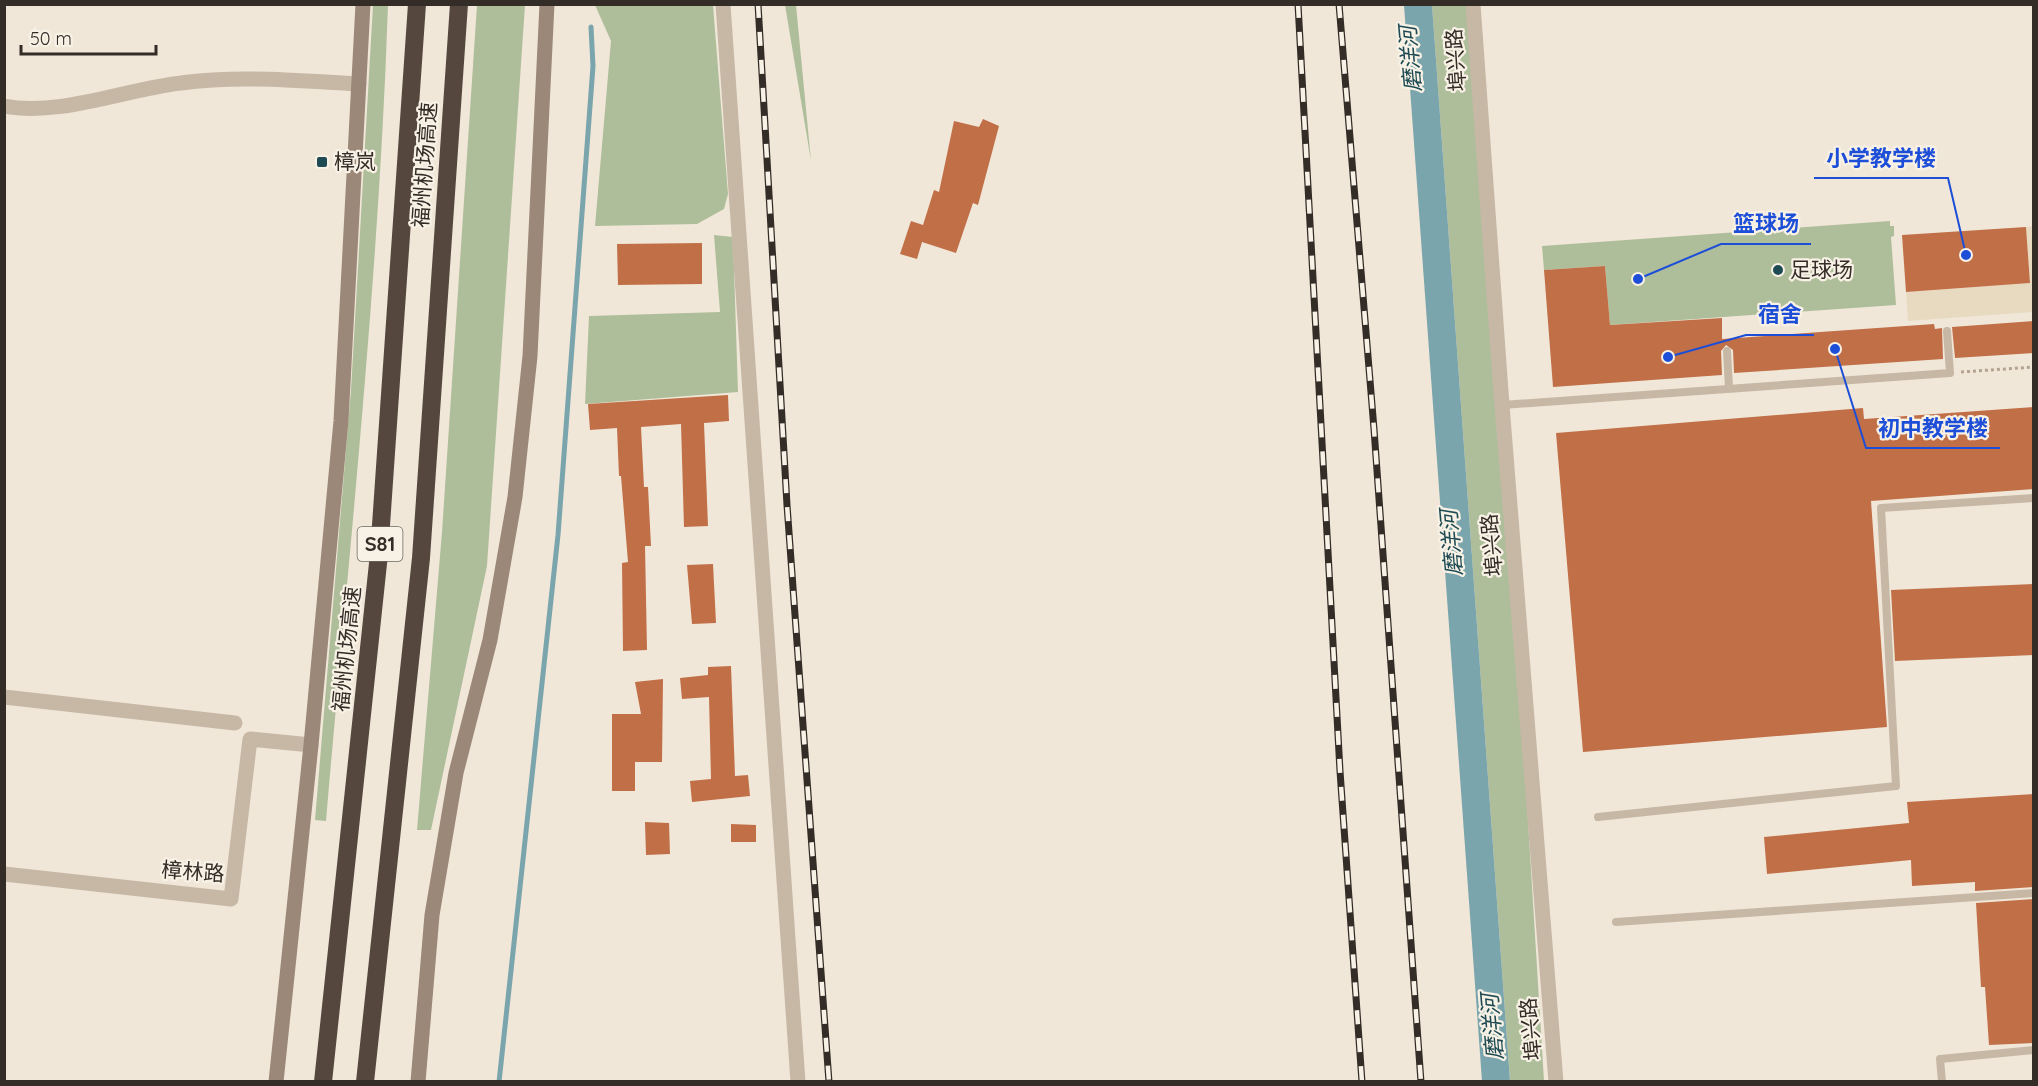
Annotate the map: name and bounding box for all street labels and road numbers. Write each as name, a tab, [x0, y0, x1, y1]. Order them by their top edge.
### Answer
street label: 埠兴路	[1440, 28, 1470, 92]
street label: 福州机场高速	[407, 101, 441, 229]
street label: 埠兴路	[1475, 513, 1507, 578]
road number: S81	[358, 527, 403, 561]
street label: 福州机场高速	[326, 585, 366, 713]
street label: 樟林路	[161, 856, 225, 886]
street label: 埠兴路	[1514, 997, 1546, 1062]

